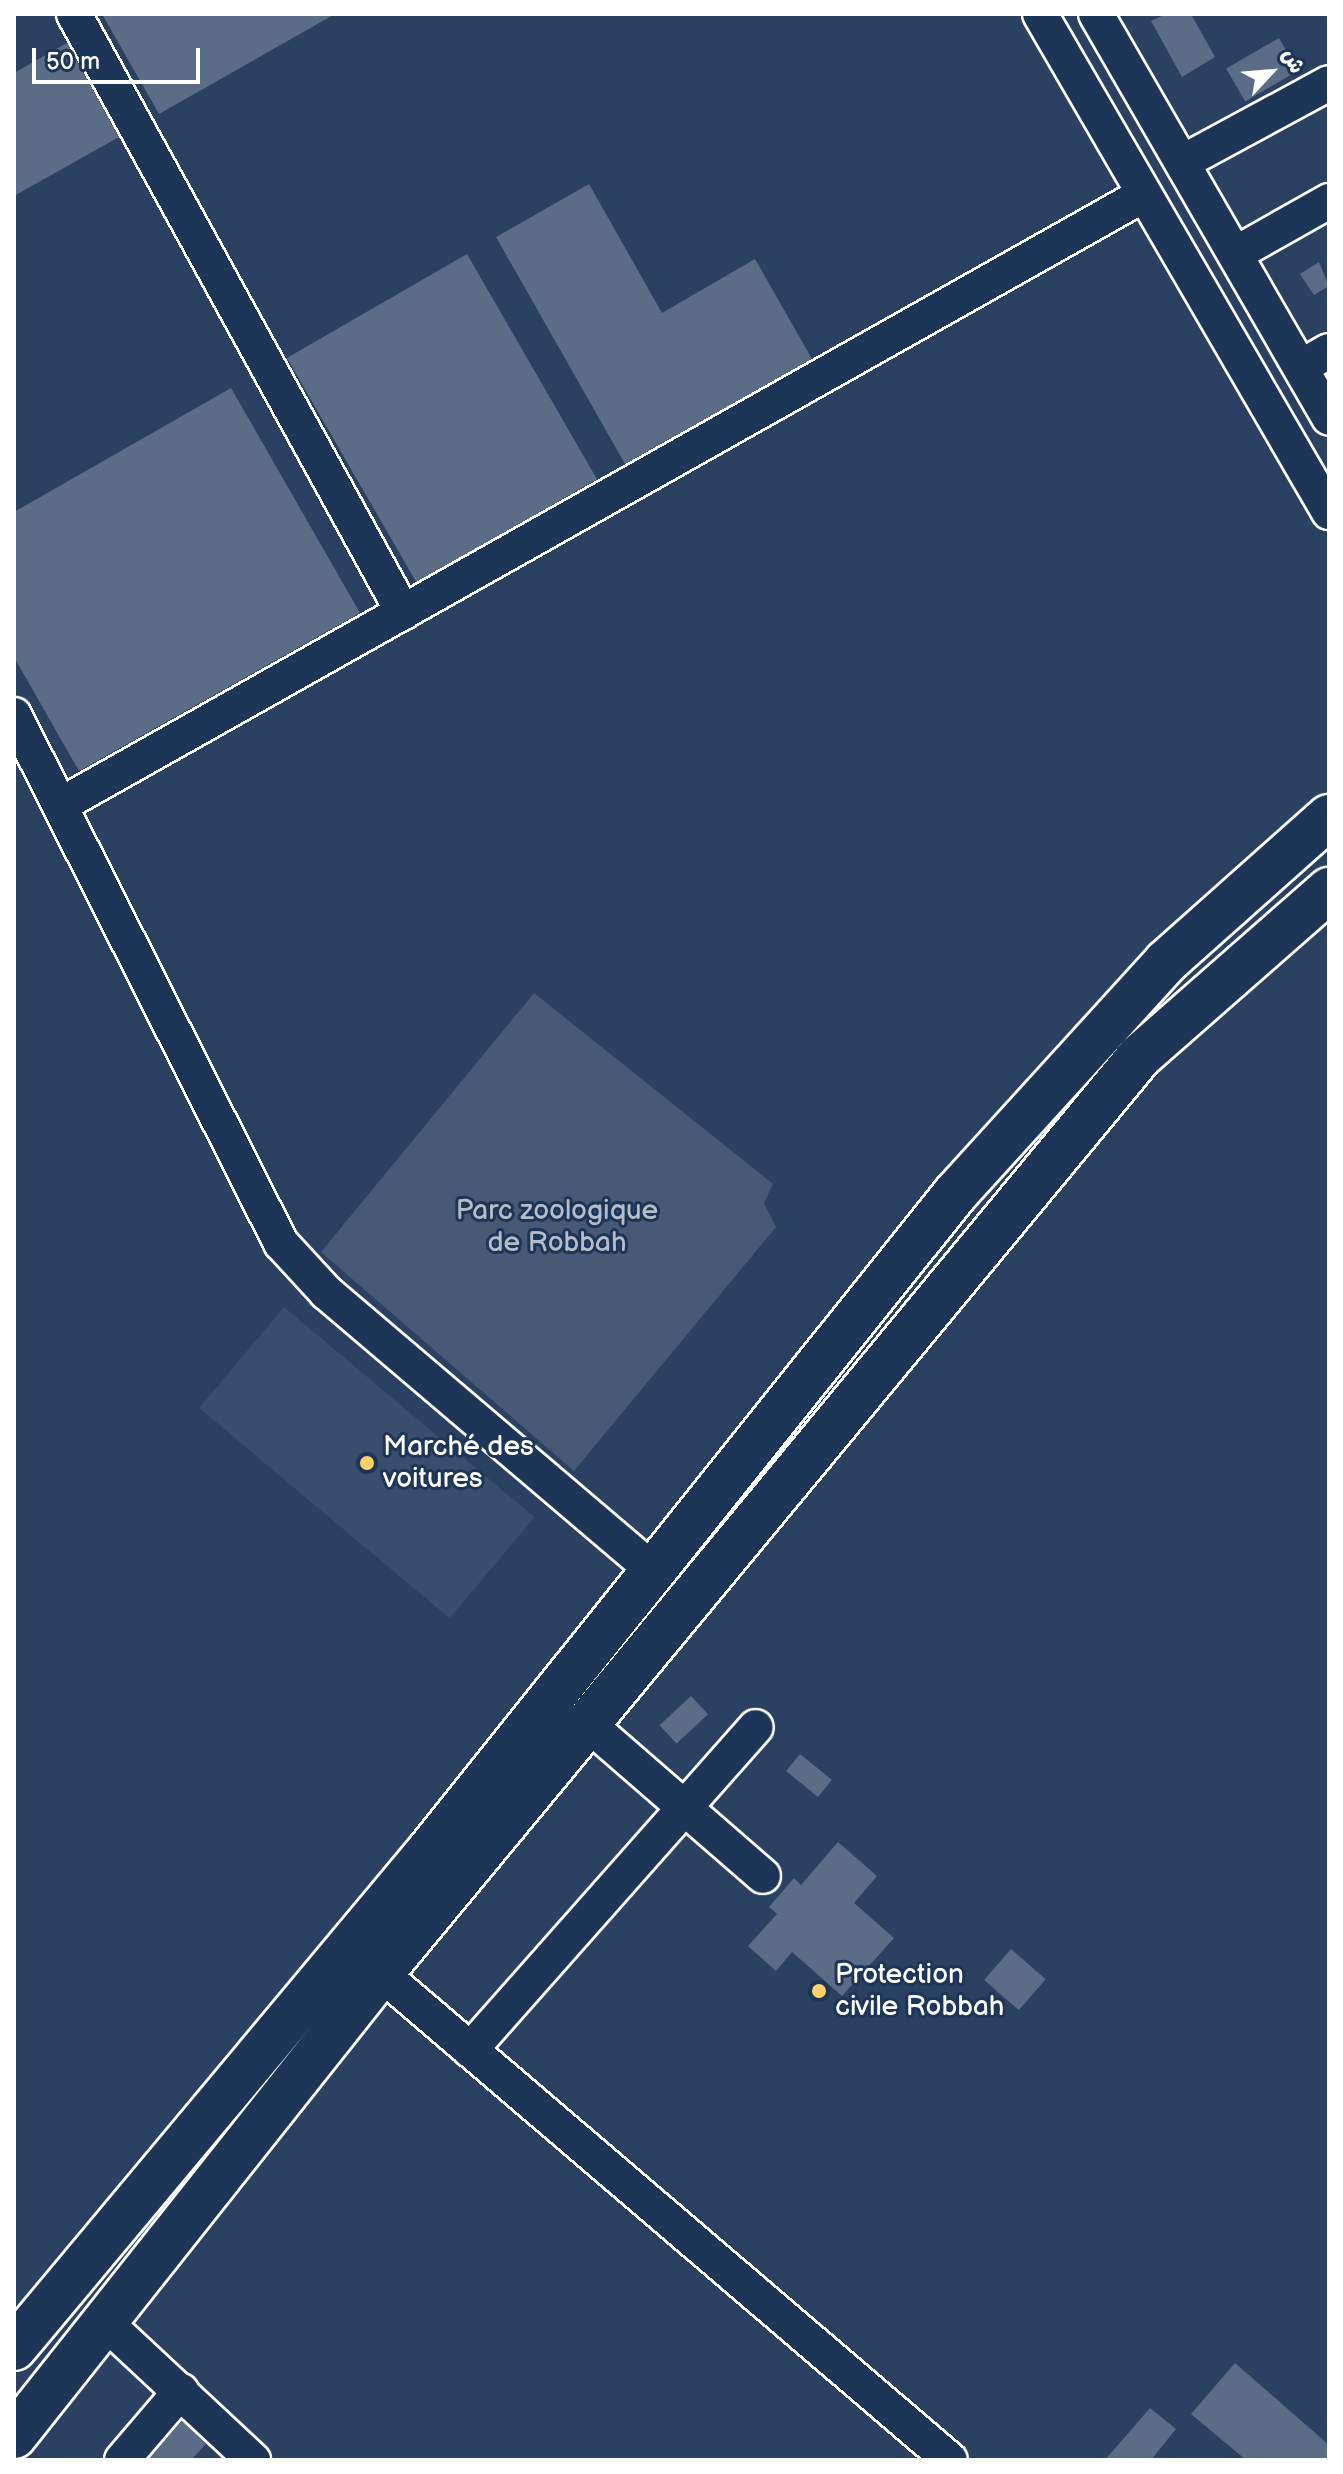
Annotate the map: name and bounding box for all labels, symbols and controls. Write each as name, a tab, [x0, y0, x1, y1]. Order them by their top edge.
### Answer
scale bar	[36, 32, 204, 82]
north arrow	[1231, 32, 1311, 112]
text: ش	[1276, 44, 1310, 78]
text: 50 m	[46, 47, 100, 76]
park label: Parc zoologique de Robbah	[456, 1194, 658, 1260]
place label: Marché des voitures	[383, 1430, 534, 1496]
marker: Marché des voitures	[358, 1454, 376, 1472]
place label: Protection civile Robbah	[835, 1958, 1004, 2024]
marker: Protection civile Robbah	[810, 1982, 828, 2000]

